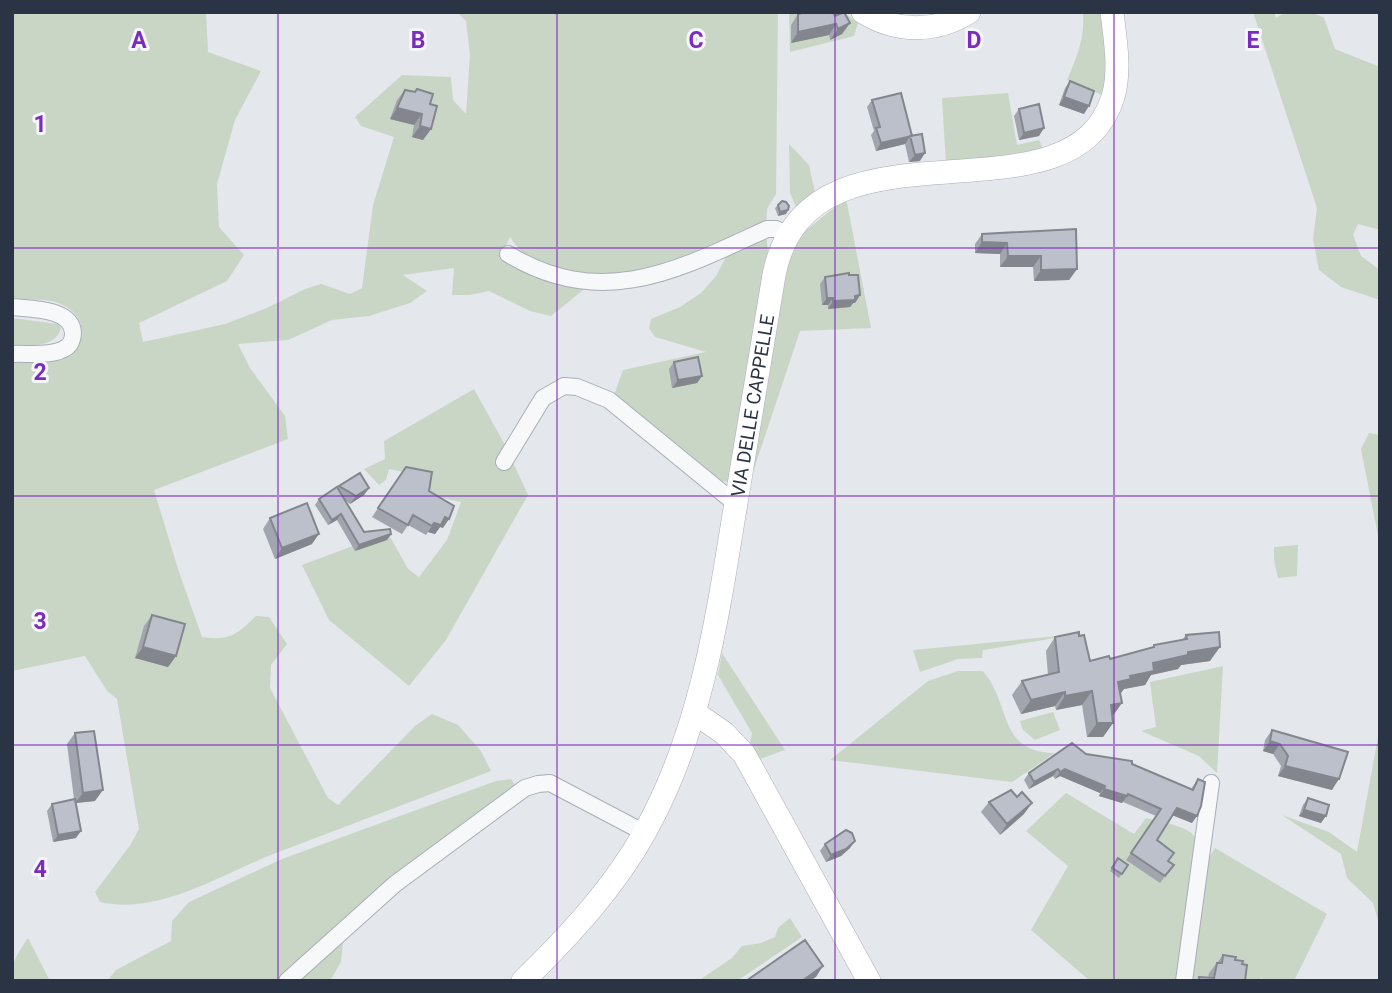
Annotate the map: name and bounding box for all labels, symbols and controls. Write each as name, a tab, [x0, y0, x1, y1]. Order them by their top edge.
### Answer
text: A	[131, 27, 147, 54]
text: B	[411, 27, 425, 54]
text: C	[688, 27, 704, 54]
text: D	[967, 27, 981, 54]
text: E	[1247, 27, 1260, 54]
text: 1	[33, 111, 47, 138]
street label: VIA DELLE CAPPELLE	[726, 313, 779, 499]
text: 2	[33, 359, 47, 386]
text: 3	[33, 608, 47, 635]
text: 4	[33, 856, 47, 883]

